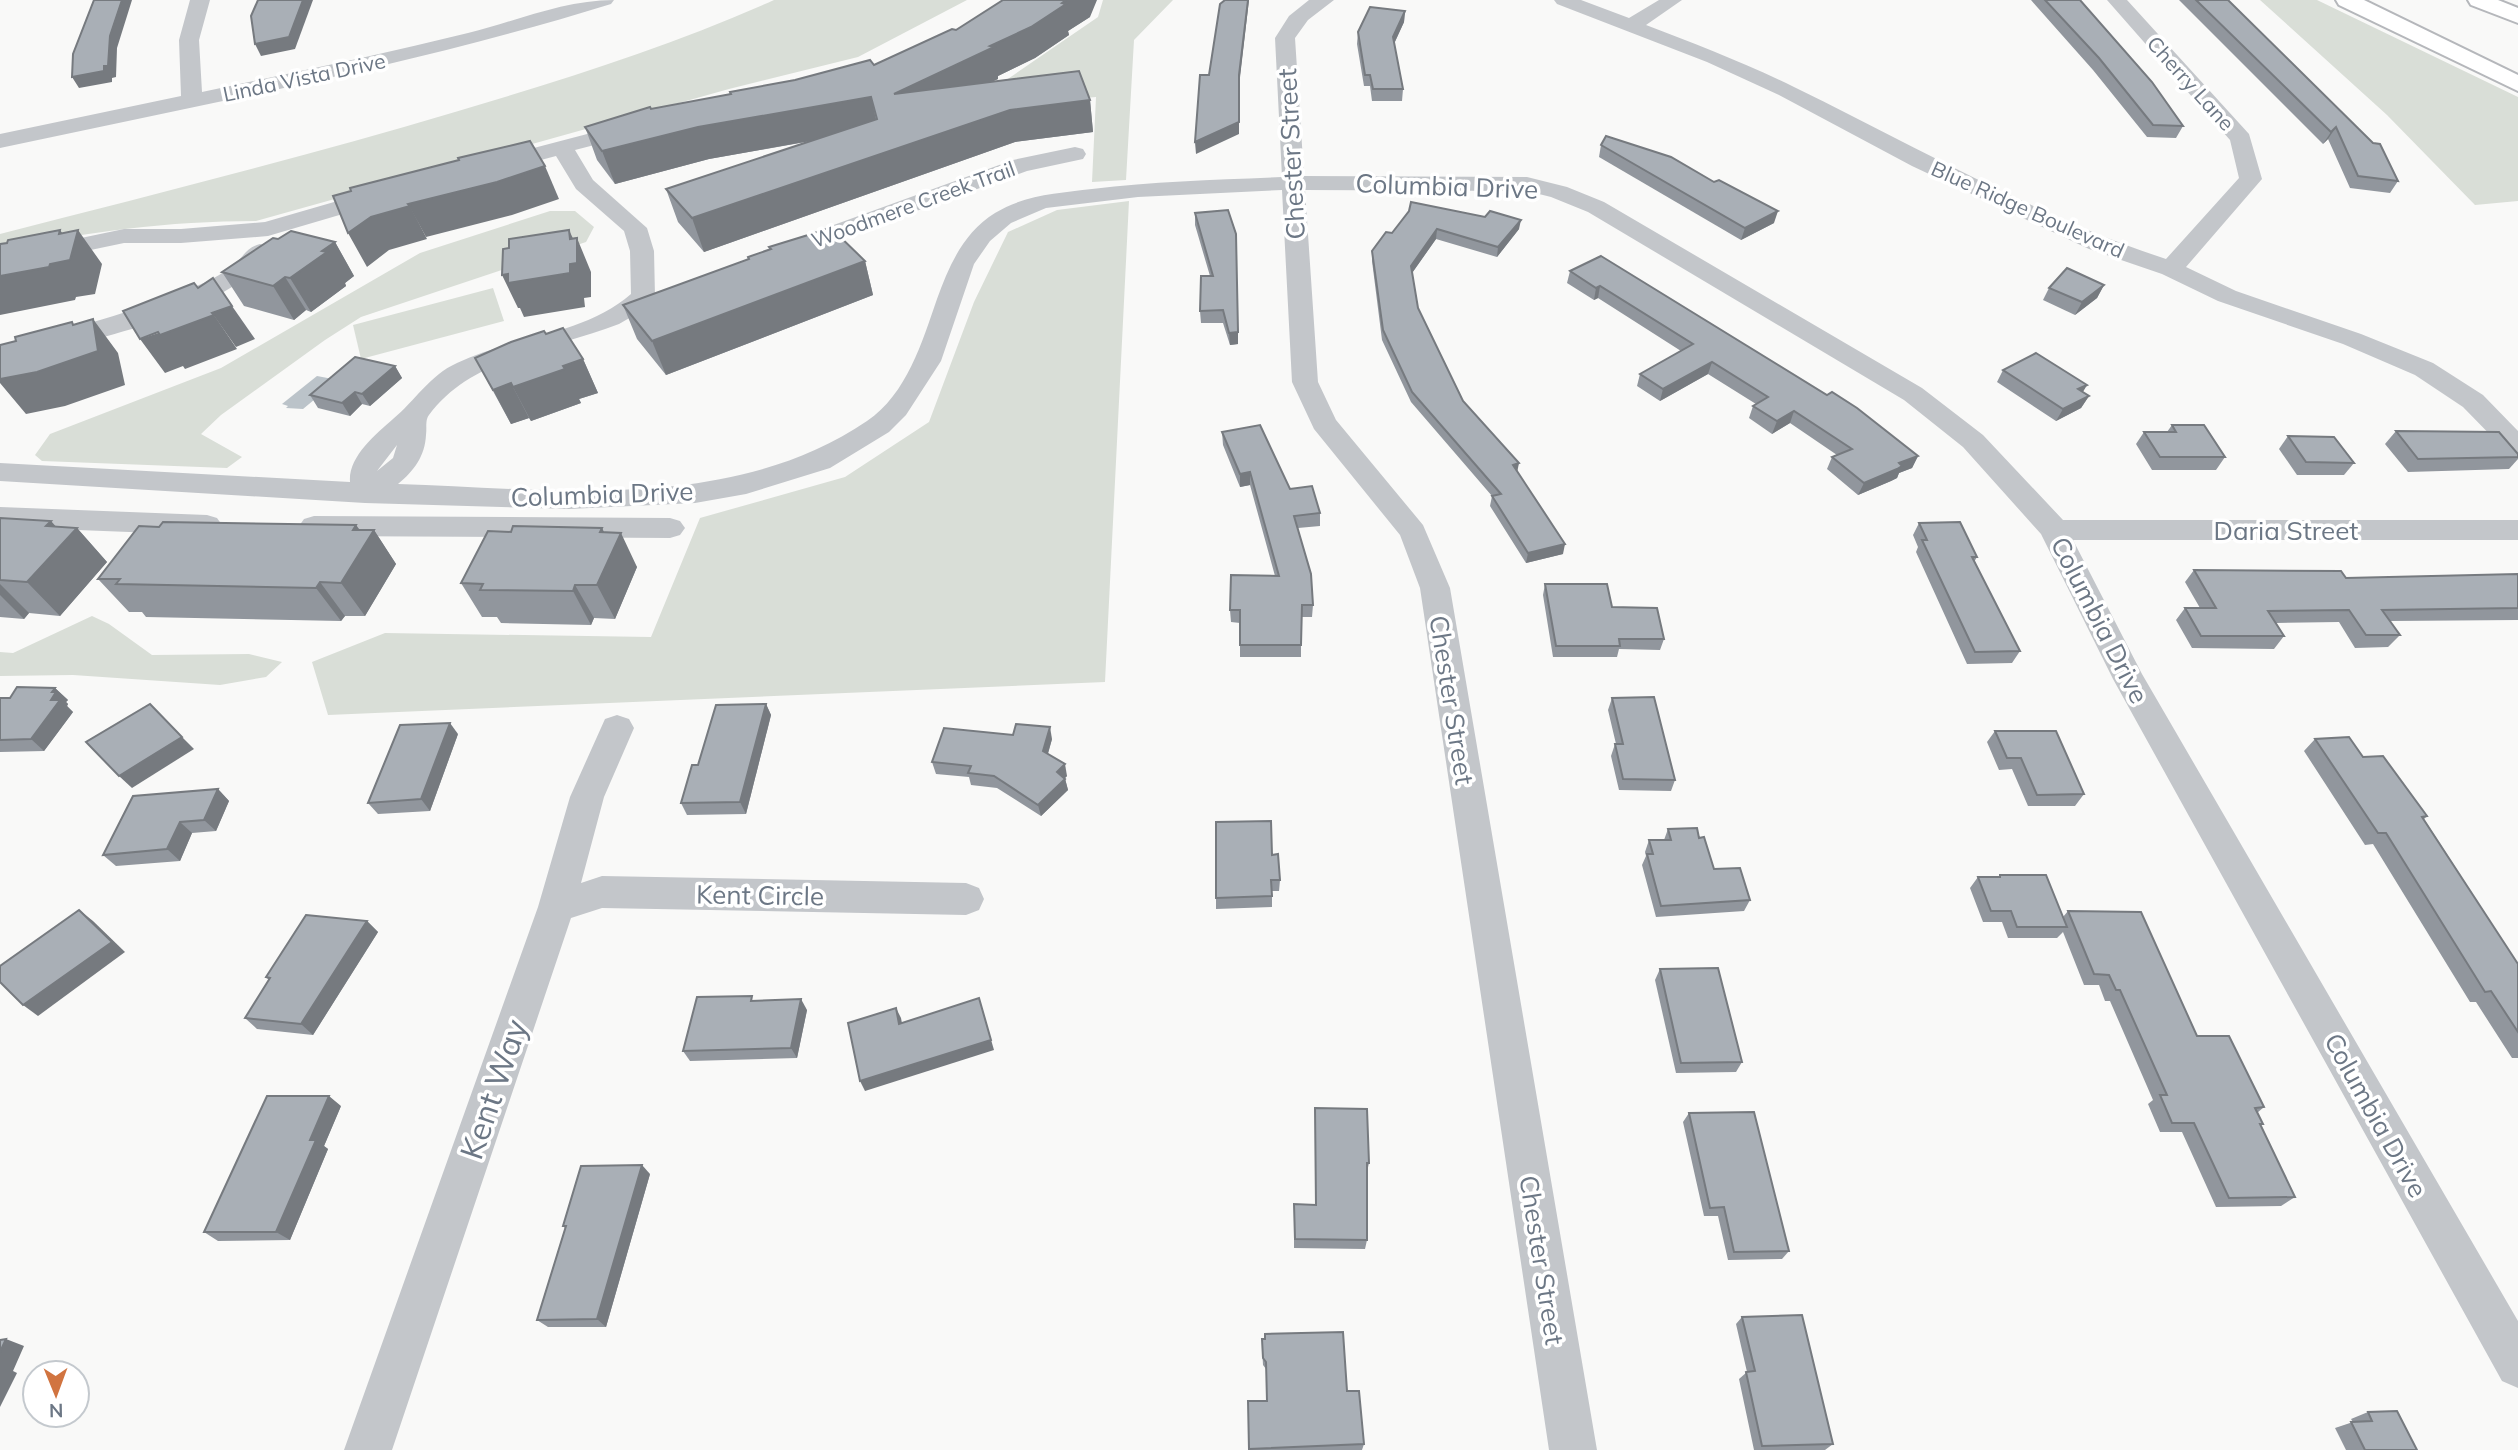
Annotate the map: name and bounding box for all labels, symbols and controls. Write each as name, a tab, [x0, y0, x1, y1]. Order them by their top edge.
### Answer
street label: Cherry Lane	[2142, 30, 2240, 136]
street label: Linda Vista Drive	[220, 47, 388, 107]
street label: Chester Street	[1270, 68, 1312, 240]
street label: Woodmere Creek Trail	[807, 155, 1019, 253]
street label: Blue Ridge Boulevard	[1928, 155, 2128, 263]
street label: Columbia Drive	[1355, 166, 1539, 206]
street label: Columbia Drive	[510, 474, 694, 514]
street label: Daria Street	[2214, 514, 2358, 547]
street label: Columbia Drive	[2044, 531, 2156, 709]
street label: Chester Street	[1422, 613, 1482, 787]
street label: Kent Circle	[696, 877, 824, 913]
street label: Kent Way	[450, 1014, 536, 1164]
street label: Columbia Drive	[2317, 1027, 2435, 1203]
street label: Chester Street	[1512, 1173, 1572, 1347]
north arrow	[21, 1359, 91, 1429]
text: N	[49, 1399, 64, 1423]

